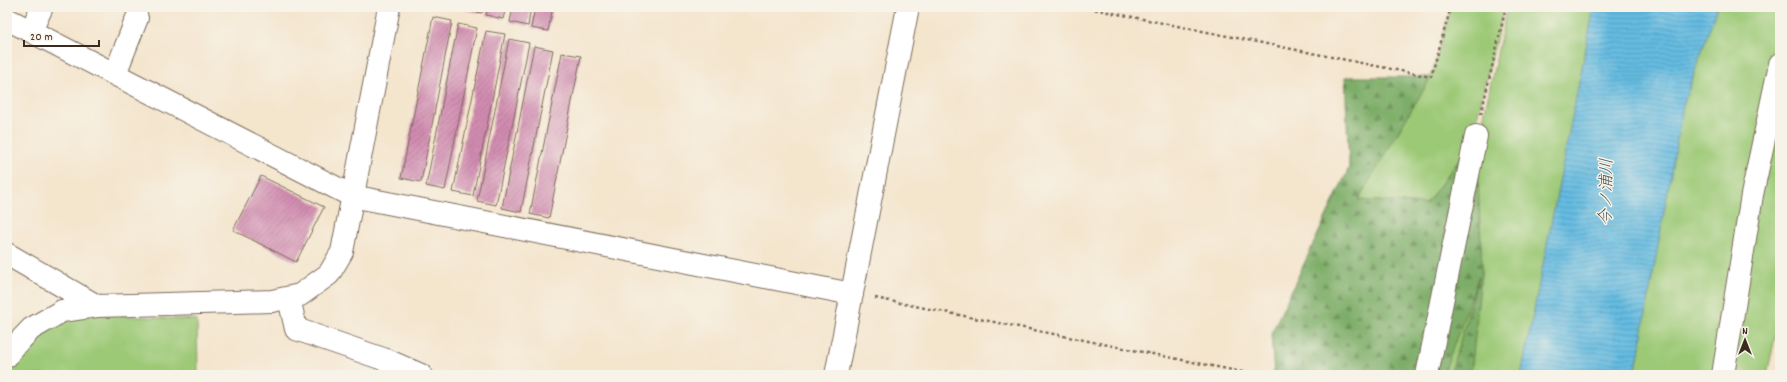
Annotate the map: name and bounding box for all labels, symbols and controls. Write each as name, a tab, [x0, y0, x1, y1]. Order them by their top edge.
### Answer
scale bar	[24, 22, 99, 48]
text: 20 m	[30, 29, 53, 46]
water label: 今ノ浦川	[1595, 158, 1621, 226]
north arrow	[1725, 320, 1765, 360]
text: N	[1742, 324, 1748, 340]

